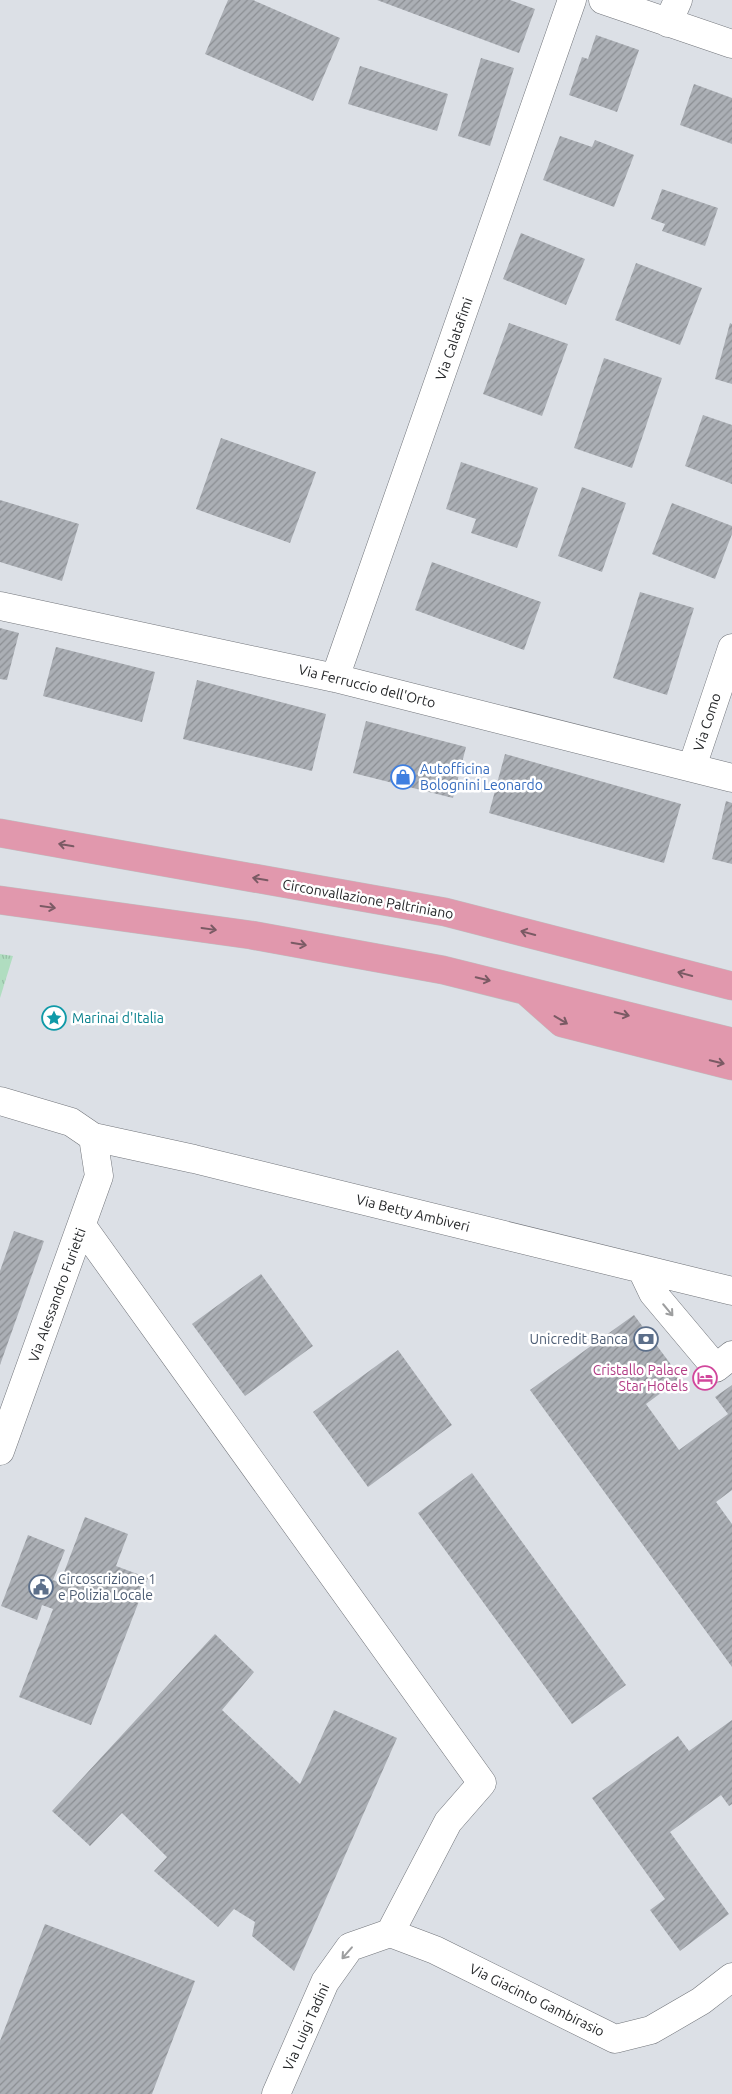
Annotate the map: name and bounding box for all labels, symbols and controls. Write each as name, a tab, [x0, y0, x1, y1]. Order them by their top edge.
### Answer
street label: Via Calatafimi	[432, 295, 476, 383]
street label: Via Ferruccio dell'Orto	[297, 661, 437, 711]
street label: Via Como	[690, 691, 724, 753]
place label: Autofficina Bolognini Leonardo	[420, 761, 543, 793]
shop icon: Autofficina Bolognini Leonardo	[390, 764, 416, 790]
one-way arrow	[59, 839, 75, 849]
one-way arrow	[252, 873, 268, 883]
street label: Circonvallazione Paltriniano	[281, 876, 455, 922]
one-way arrow	[40, 902, 56, 912]
one-way arrow	[201, 924, 217, 934]
one-way arrow	[520, 928, 536, 937]
one-way arrow	[291, 939, 307, 949]
one-way arrow	[677, 968, 693, 978]
one-way arrow	[475, 975, 491, 985]
place icon: Marinai d'Italia	[41, 1005, 67, 1031]
place label: Marinai d'Italia	[72, 1010, 164, 1026]
one-way arrow	[613, 1010, 629, 1019]
one-way arrow	[554, 1015, 568, 1026]
one-way arrow	[709, 1058, 725, 1067]
street label: Via Betty Ambiveri	[354, 1191, 472, 1235]
street label: Via Alessandro Furietti	[25, 1226, 89, 1364]
one-way arrow	[663, 1304, 674, 1317]
bank icon: Unicredit Banca	[633, 1326, 659, 1352]
place label: Unicredit Banca	[529, 1331, 628, 1347]
place label: Cristallo Palace Star Hotels	[593, 1362, 688, 1394]
hotel icon: Cristallo Palace Star Hotels	[692, 1365, 718, 1391]
place label: Circoscrizione 1 e Polizia Locale	[58, 1571, 156, 1603]
public building icon: Circoscrizione 1 e Polizia Locale	[28, 1574, 54, 1600]
one-way arrow	[341, 1947, 352, 1960]
street label: Via Giacinto Gambirasio	[467, 1960, 607, 2040]
street label: Via Luigi Tadini	[280, 1981, 332, 2073]

